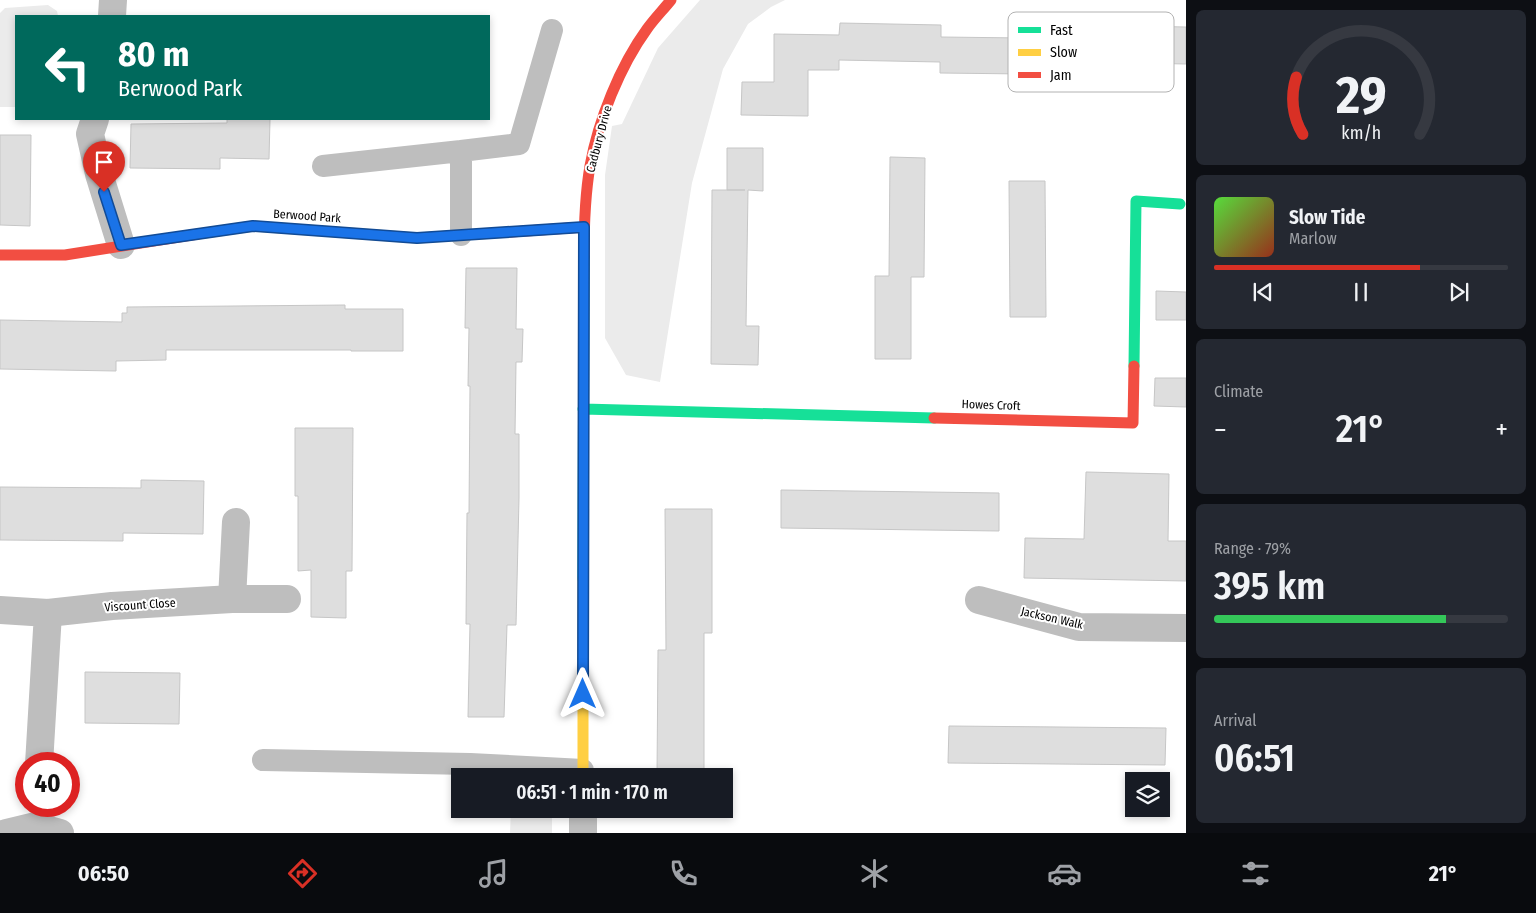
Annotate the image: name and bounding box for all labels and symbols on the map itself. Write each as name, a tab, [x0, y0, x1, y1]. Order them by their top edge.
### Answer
legend	[1008, 12, 1174, 92]
text: Fast	[1050, 22, 1073, 39]
text: Slow	[1050, 44, 1077, 61]
text: Jam	[1050, 67, 1071, 84]
street label: Cadbury Drive	[583, 104, 615, 174]
pin	[83, 141, 125, 192]
street label: Berwood Park	[273, 207, 342, 225]
street label: Howes Croft	[961, 397, 1021, 413]
street label: Viscount Close	[104, 596, 176, 614]
street label: Jackson Walk	[1019, 604, 1085, 632]
position arrow	[556, 667, 608, 719]
speed limit sign: 40	[15, 752, 80, 817]

